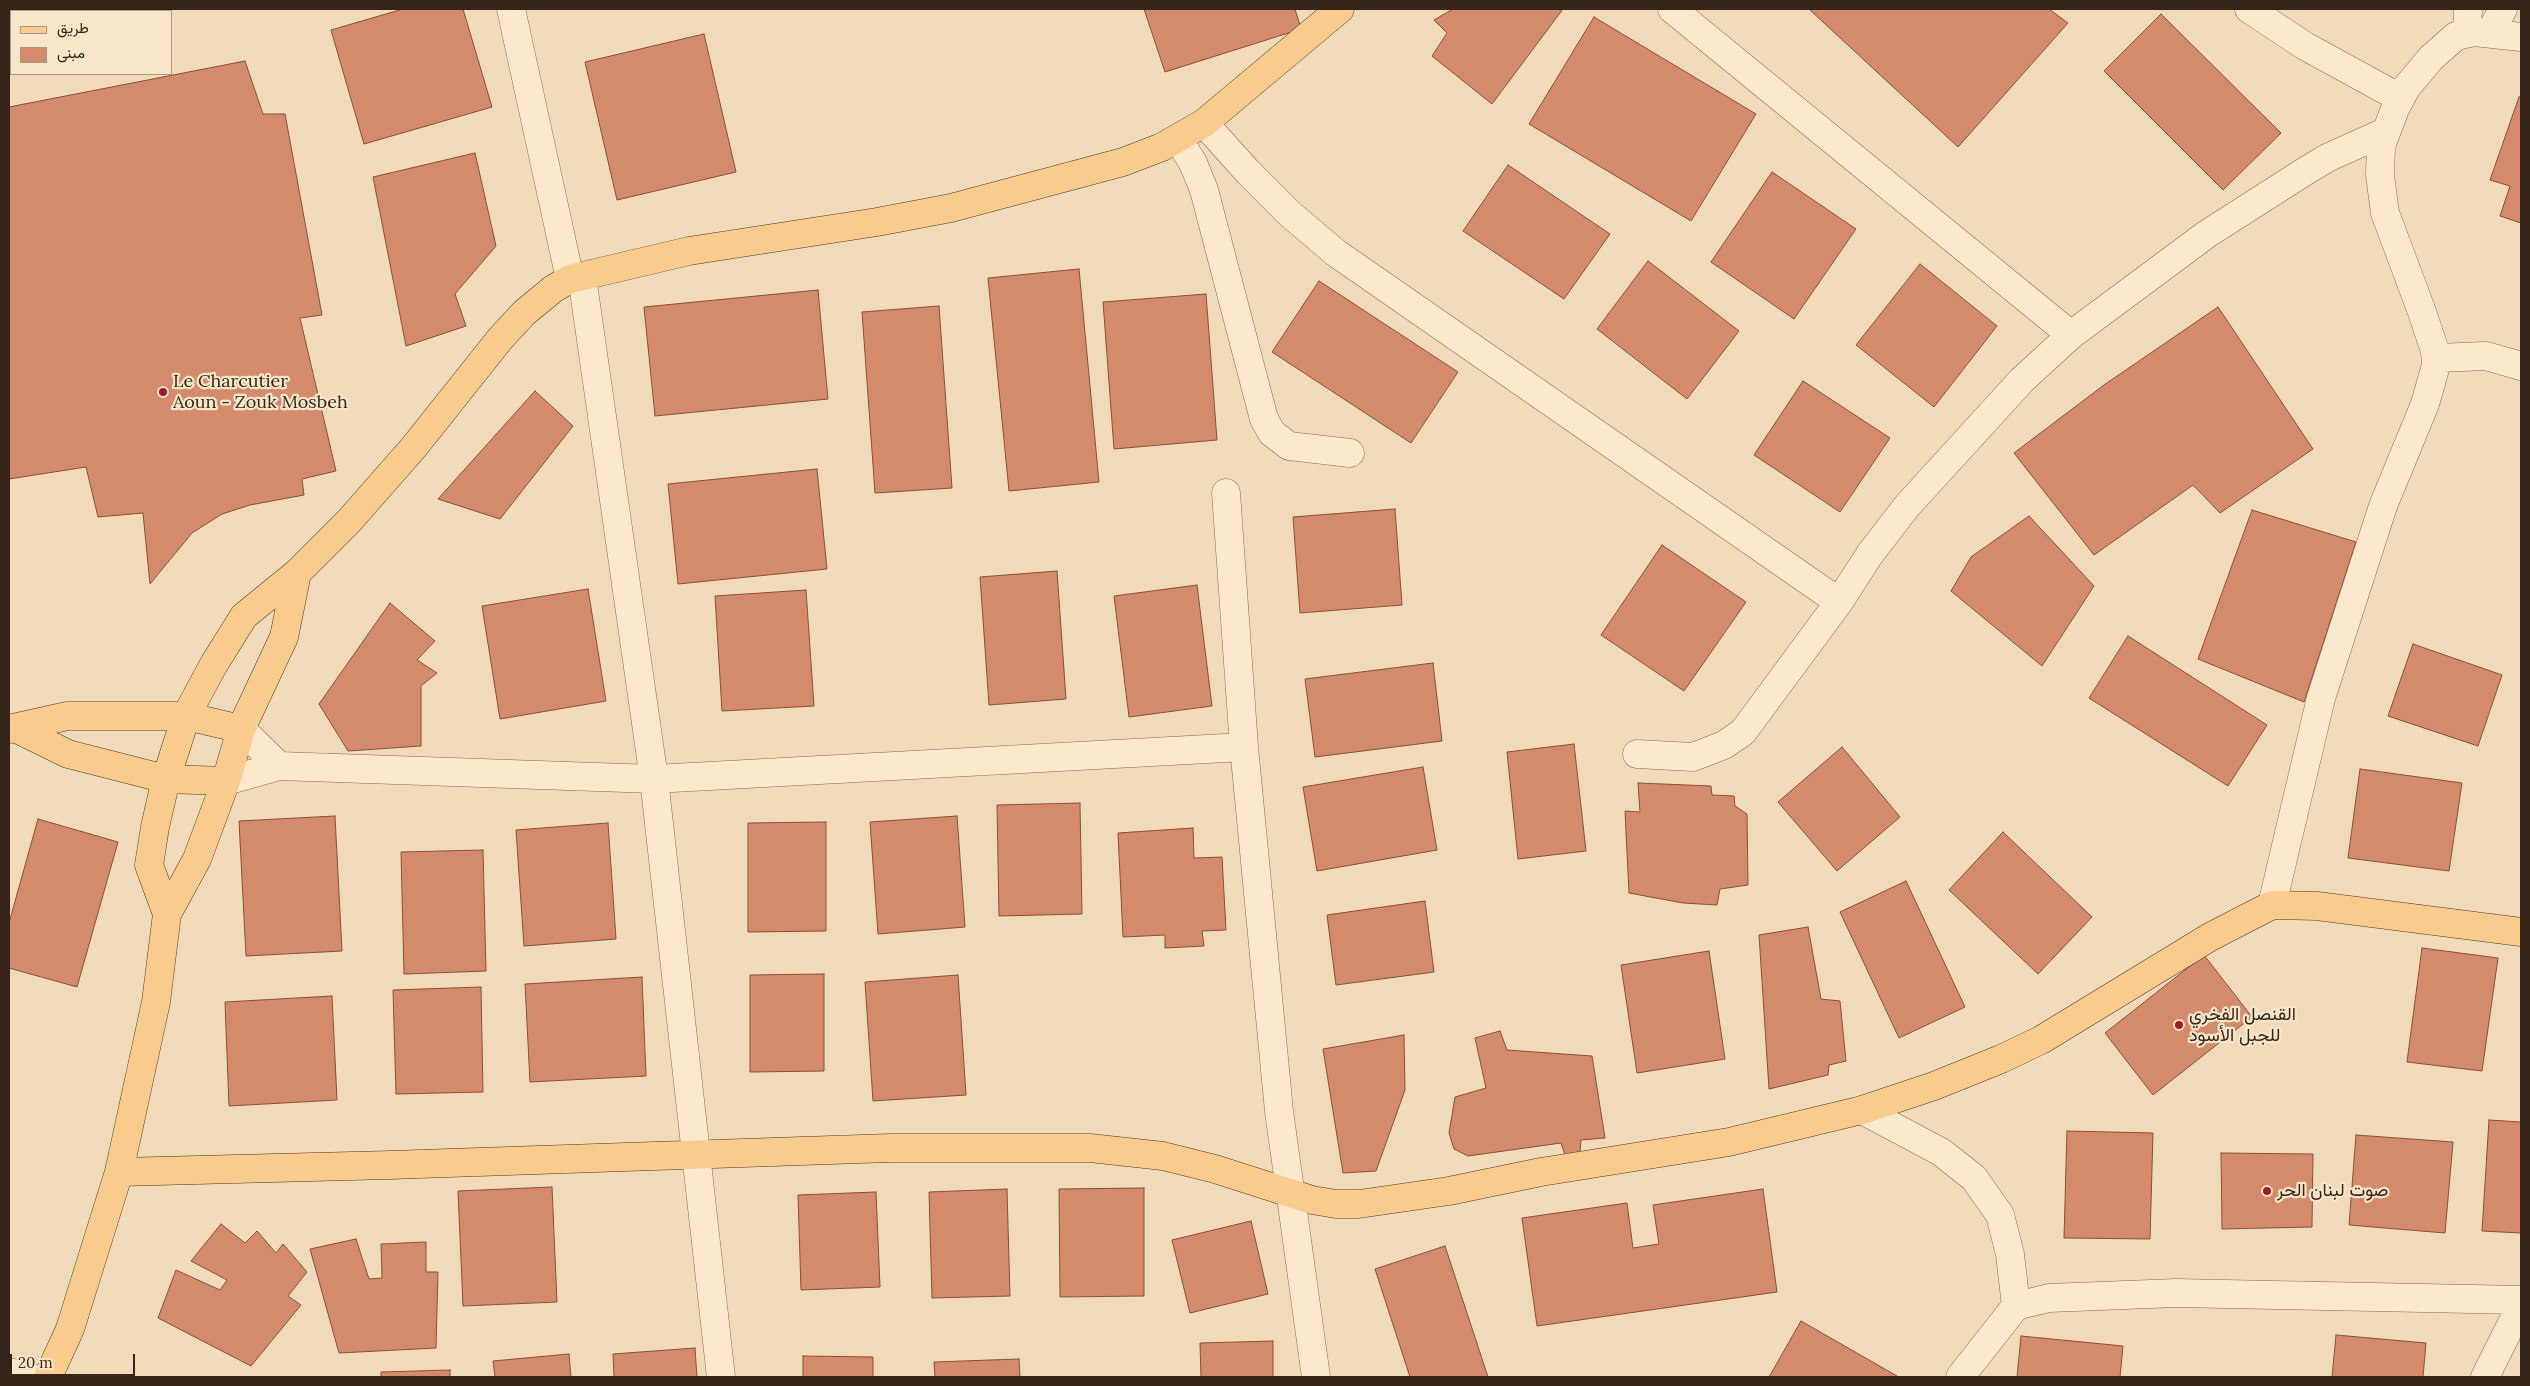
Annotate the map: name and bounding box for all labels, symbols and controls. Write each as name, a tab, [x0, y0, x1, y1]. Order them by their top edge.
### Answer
legend	[10, 10, 172, 75]
text: طريق	[57, 18, 89, 37]
text: مبنى	[57, 43, 85, 62]
place label: Le Charcutier Aoun - Zouk Mosbeh	[173, 371, 348, 414]
marker: Le Charcutier Aoun - Zouk Mosbeh	[157, 386, 169, 398]
place label: القنصل الفخري للجبل الأسود	[2189, 1004, 2296, 1046]
marker: القنصل الفخري للجبل الأسود	[2173, 1019, 2185, 1031]
place label: صوت لبنان الحر	[2277, 1180, 2388, 1202]
marker: صوت لبنان الحر	[2261, 1185, 2273, 1197]
scale bar	[12, 1344, 138, 1376]
text: 20 m	[18, 1353, 53, 1372]

